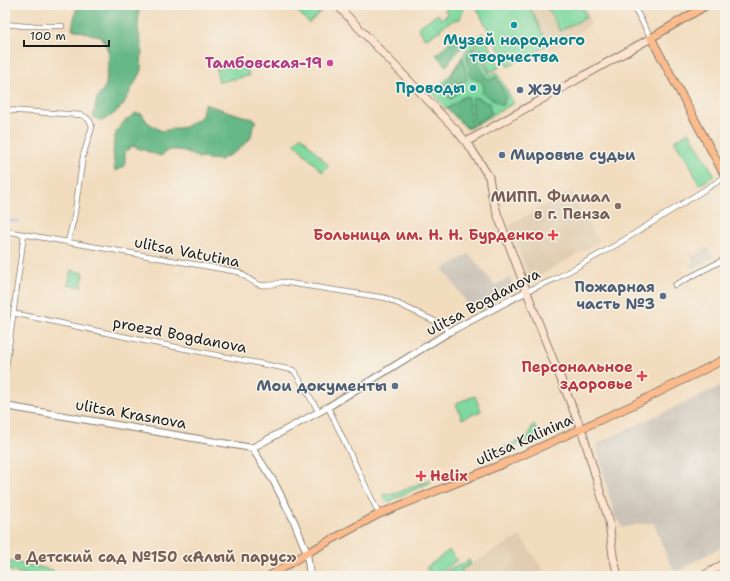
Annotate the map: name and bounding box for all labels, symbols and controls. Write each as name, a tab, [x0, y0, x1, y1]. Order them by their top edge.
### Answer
marker: Музей народного творчества	[509, 20, 519, 30]
scale bar	[24, 22, 109, 48]
text: 100 m	[30, 28, 66, 44]
place label: Музей народного творчества	[443, 30, 585, 67]
place label: Тамбовская-19	[205, 53, 322, 73]
marker: Тамбовская-19	[325, 58, 335, 68]
place label: Проводы	[396, 78, 465, 98]
place label: ЖЭУ	[528, 80, 561, 100]
marker: Проводы	[468, 83, 478, 93]
marker: ЖЭУ	[515, 85, 525, 95]
place label: Мировые судьи	[510, 145, 636, 165]
marker: Мировые судьи	[497, 150, 507, 160]
place label: МИПП. Филиал в г. Пенза	[490, 187, 611, 224]
marker: МИПП. Филиал в г. Пенза	[613, 201, 623, 211]
place label: Больница им. Н. Н. Бурденко	[313, 225, 544, 245]
marker: Больница им. Н. Н. Бурденко	[547, 229, 559, 241]
street label: ulitsa Vatutina	[133, 232, 242, 272]
street label: ulitsa Bogdanova	[423, 263, 544, 340]
place label: Пожарная часть №3	[575, 277, 655, 314]
marker: Пожарная часть №3	[658, 291, 668, 301]
street label: proezd Bogdanova	[111, 312, 249, 358]
place label: Персональное здоровье	[521, 357, 633, 394]
marker: Персональное здоровье	[636, 370, 648, 382]
place label: Мои документы	[256, 376, 387, 396]
marker: Мои документы	[390, 381, 400, 391]
street label: ulitsa Krasnova	[74, 394, 189, 434]
street label: ulitsa Kalinina	[472, 409, 576, 470]
place label: Helix	[430, 466, 468, 486]
marker: Helix	[415, 470, 427, 482]
place label: Детский сад №150 «Алый парус»	[26, 547, 297, 567]
marker: Детский сад №150 «Алый парус»	[13, 552, 23, 562]

